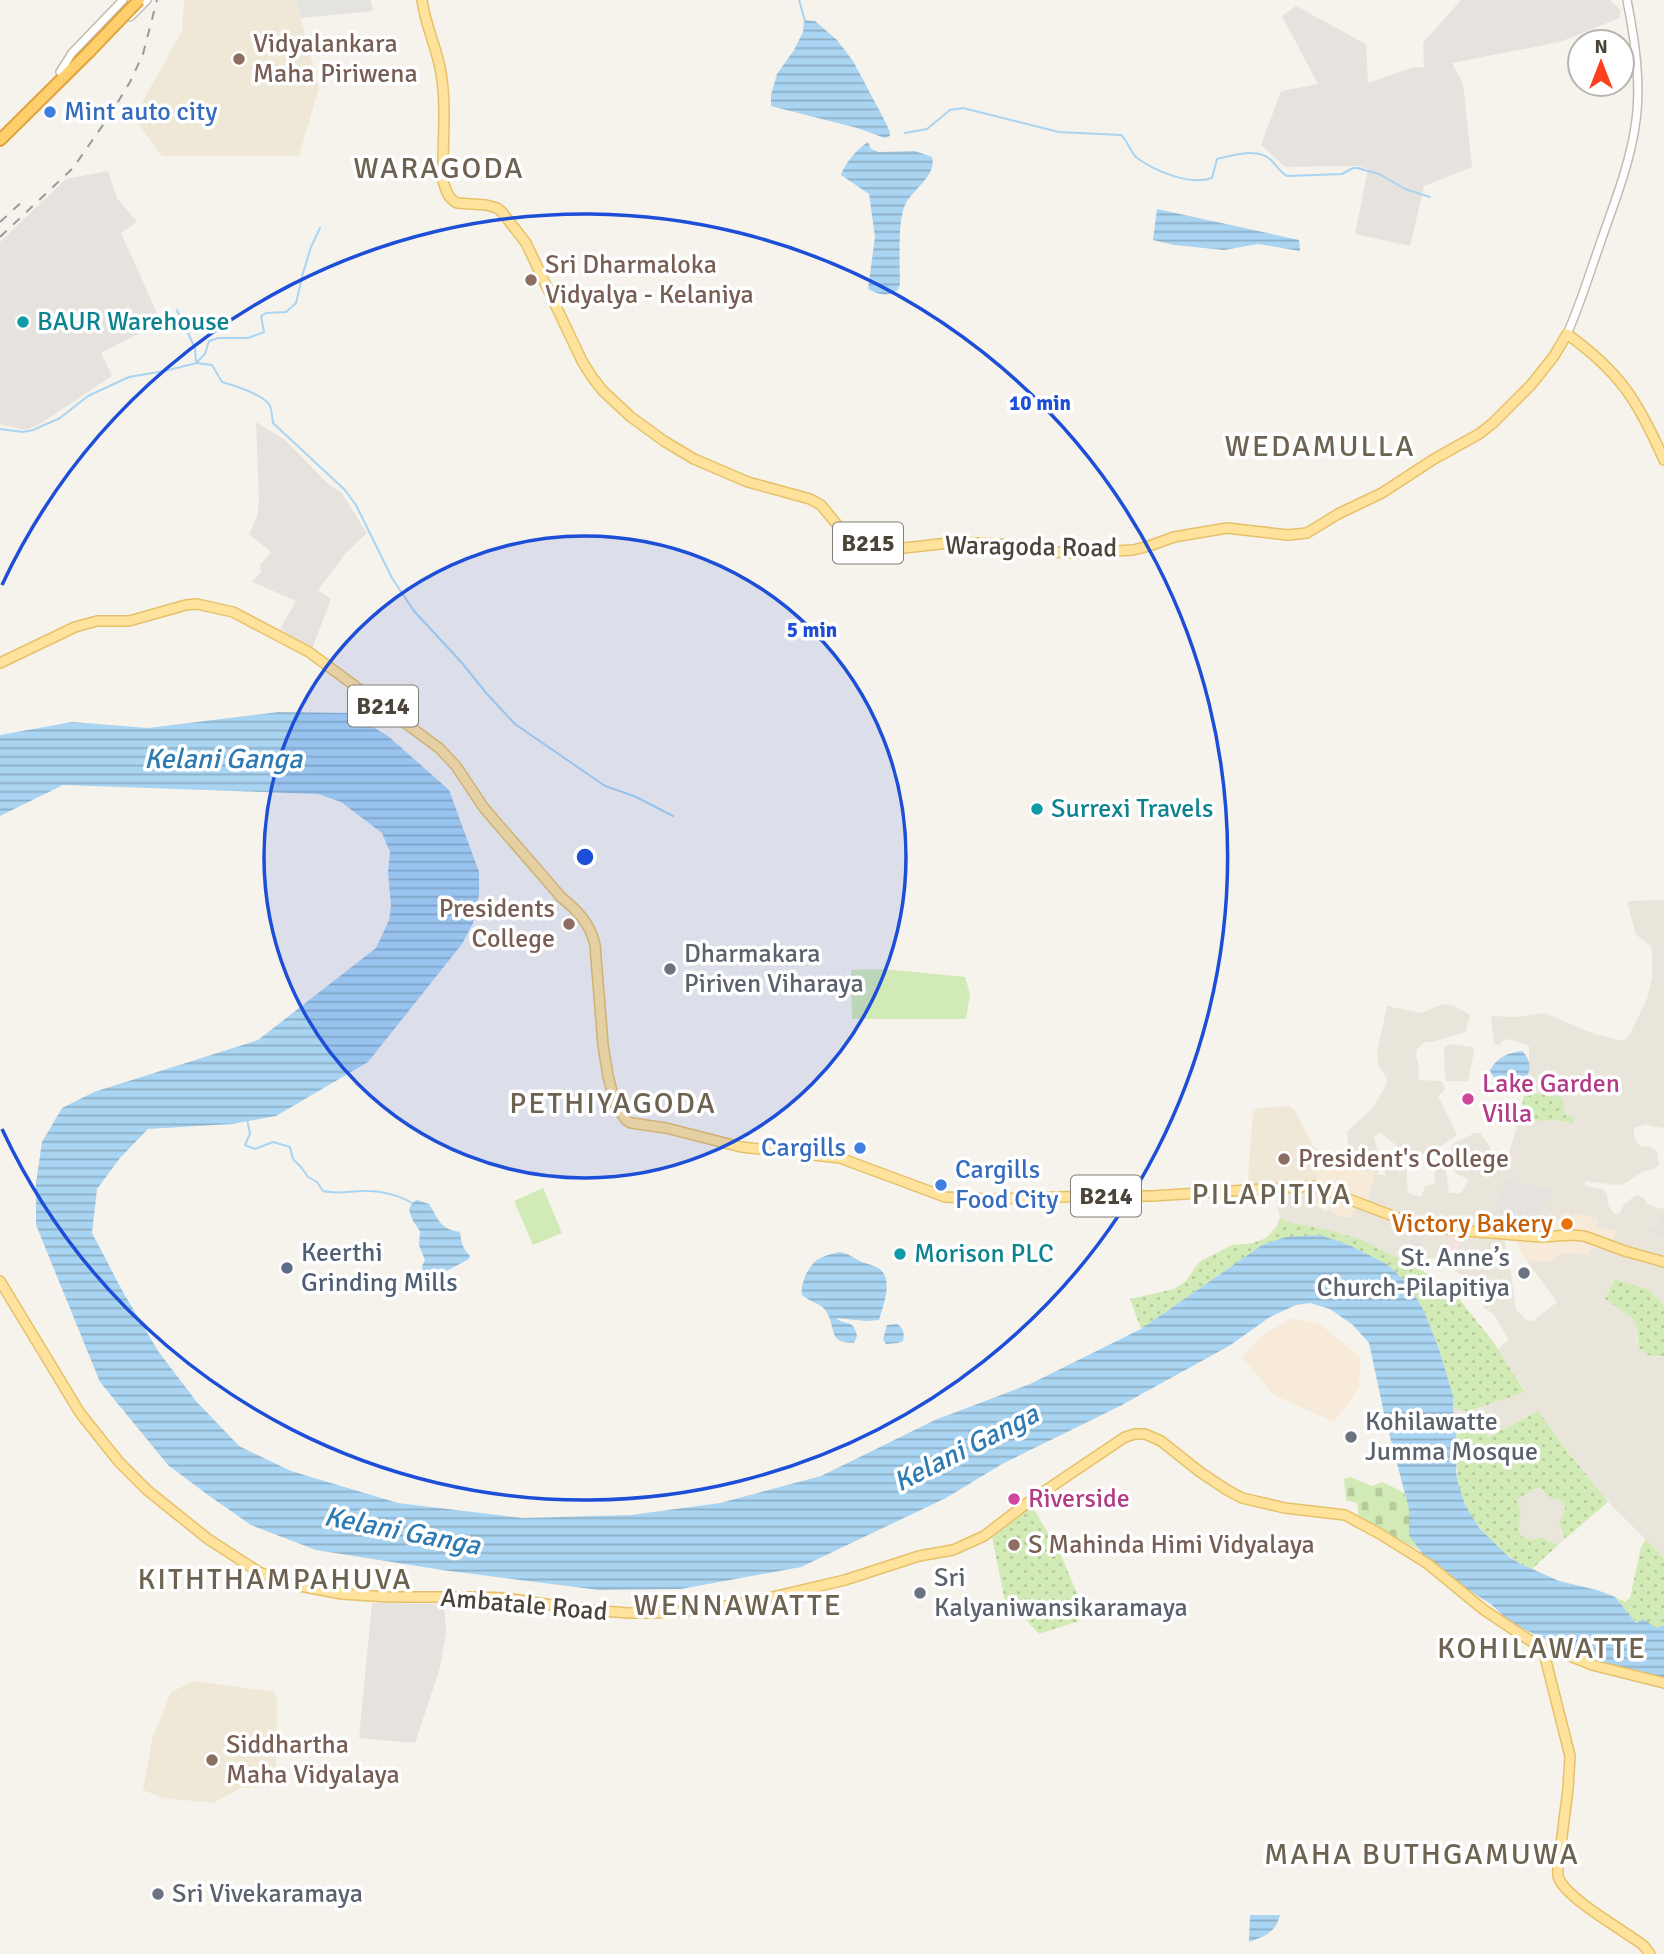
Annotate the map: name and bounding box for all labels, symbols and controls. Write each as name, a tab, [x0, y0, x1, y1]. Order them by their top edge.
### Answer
place label: Vidyalankara Maha Piriwena	[253, 28, 418, 90]
north arrow	[1566, 28, 1636, 98]
text: N	[1594, 35, 1608, 59]
marker: Vidyalankara Maha Piriwena	[231, 51, 247, 67]
place label: Mint auto city	[64, 96, 217, 128]
marker: Mint auto city	[42, 104, 58, 120]
district label: WARAGODA	[353, 150, 525, 187]
place label: Sri Dharmaloka Vidyalya - Kelaniya	[545, 249, 754, 311]
marker: Sri Dharmaloka Vidyalya - Kelaniya	[523, 272, 539, 288]
place label: BAUR Warehouse	[37, 306, 230, 338]
marker: BAUR Warehouse	[15, 314, 31, 330]
text: 10 min	[1009, 390, 1071, 416]
district label: WEDAMULLA	[1224, 428, 1416, 465]
road number: B215	[833, 522, 903, 564]
street label: Waragoda Road	[945, 529, 1117, 565]
text: 5 min	[787, 617, 837, 643]
road number: B214	[348, 686, 418, 726]
water label: Kelani Ganga	[144, 742, 303, 776]
place label: Surrexi Travels	[1051, 793, 1213, 825]
marker: Surrexi Travels	[1029, 801, 1045, 817]
centre of rings	[573, 845, 597, 869]
place label: Presidents College	[439, 893, 555, 955]
marker: Presidents College	[561, 916, 577, 932]
place label: Dharmakara Piriven Viharaya	[684, 938, 864, 1000]
marker: Dharmakara Piriven Viharaya	[662, 961, 678, 977]
place label: Lake Garden Villa	[1482, 1068, 1620, 1130]
district label: PETHIYAGODA	[509, 1085, 717, 1122]
marker: Lake Garden Villa	[1460, 1091, 1476, 1107]
place label: Cargills	[761, 1132, 846, 1164]
marker: Cargills	[852, 1140, 868, 1156]
place label: President's College	[1298, 1143, 1509, 1175]
marker: President's College	[1276, 1151, 1292, 1167]
place label: Cargills Food City	[955, 1154, 1058, 1216]
road number: B214	[1071, 1176, 1141, 1216]
district label: PILAPITIYA	[1192, 1176, 1352, 1213]
marker: Cargills Food City	[933, 1177, 949, 1193]
place label: Victory Bakery	[1391, 1208, 1553, 1240]
marker: Victory Bakery	[1559, 1216, 1575, 1232]
place label: Keerthi Grinding Mills	[301, 1237, 458, 1299]
place label: Morison PLC	[914, 1238, 1054, 1270]
place label: St. Anne’s Church-Pilapitiya	[1317, 1242, 1510, 1304]
marker: Morison PLC	[892, 1246, 908, 1262]
marker: Keerthi Grinding Mills	[279, 1260, 295, 1276]
marker: St. Anne’s Church-Pilapitiya	[1516, 1265, 1532, 1281]
water label: Kelani Ganga	[888, 1397, 1045, 1499]
place label: Kohilawatte Jumma Mosque	[1365, 1406, 1538, 1468]
marker: Kohilawatte Jumma Mosque	[1343, 1429, 1359, 1445]
place label: Riverside	[1028, 1483, 1130, 1515]
marker: Riverside	[1006, 1491, 1022, 1507]
water label: Kelani Ganga	[321, 1499, 484, 1563]
place label: S Mahinda Himi Vidyalaya	[1028, 1529, 1315, 1561]
marker: S Mahinda Himi Vidyalaya	[1006, 1537, 1022, 1553]
district label: KITHTHAMPAHUVA	[137, 1561, 413, 1598]
place label: Sri Kalyaniwansikaramaya	[934, 1562, 1188, 1624]
street label: Ambatale Road	[439, 1582, 609, 1628]
marker: Sri Kalyaniwansikaramaya	[912, 1585, 928, 1601]
district label: WENNAWATTE	[633, 1587, 843, 1624]
district label: KOHILAWATTE	[1437, 1630, 1647, 1667]
place label: Siddhartha Maha Vidyalaya	[226, 1729, 400, 1791]
marker: Siddhartha Maha Vidyalaya	[204, 1752, 220, 1768]
district label: MAHA BUTHGAMUWA	[1264, 1836, 1580, 1873]
place label: Sri Vivekaramaya	[172, 1878, 363, 1910]
marker: Sri Vivekaramaya	[150, 1886, 166, 1902]

